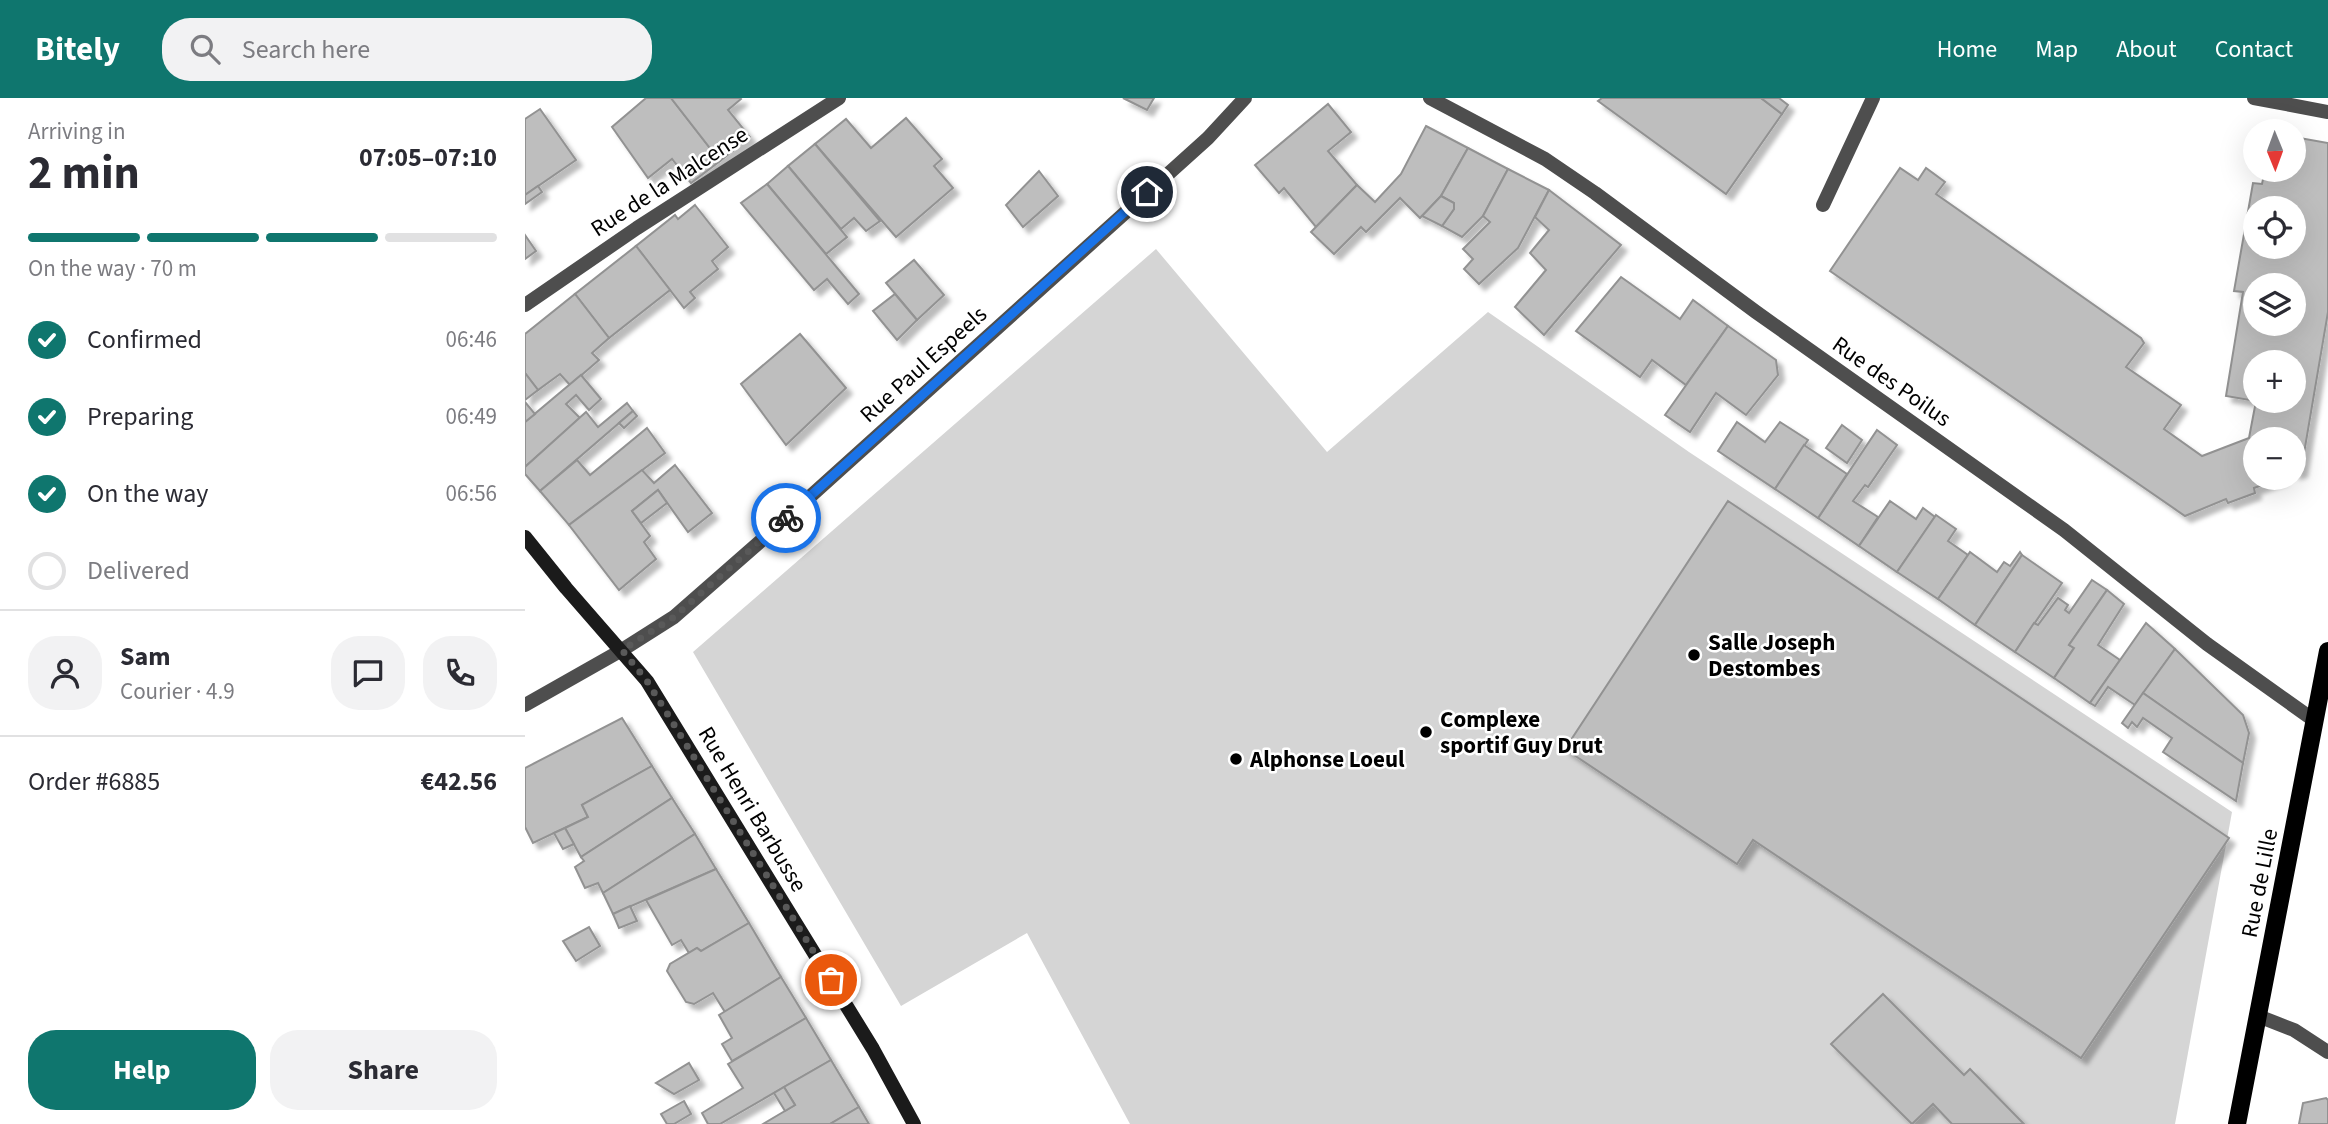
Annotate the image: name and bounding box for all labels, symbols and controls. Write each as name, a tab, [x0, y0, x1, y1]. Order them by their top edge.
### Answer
search box	[162, 18, 652, 81]
text: Bitely	[35, 26, 120, 73]
icon: search	[186, 30, 224, 68]
text: Search here	[242, 31, 370, 68]
text: Home	[1937, 32, 1997, 67]
text: Map	[2035, 32, 2078, 67]
text: About	[2116, 32, 2177, 67]
text: Contact	[2215, 32, 2293, 67]
text: Arriving in	[28, 115, 126, 148]
street label: Rue de la Malcense	[584, 118, 754, 245]
north arrow	[2243, 119, 2307, 182]
map controls	[2243, 119, 2306, 490]
text: 07:05–07:10	[359, 139, 497, 176]
text: 2 min	[28, 141, 140, 206]
pin	[1117, 162, 1177, 222]
icon: home	[1128, 173, 1166, 211]
button: locate	[2243, 196, 2306, 259]
text: On the way · 70 m	[28, 252, 197, 285]
button: layers	[2243, 273, 2306, 336]
street label: Rue Paul Espeels	[852, 298, 994, 431]
icon: check	[28, 321, 66, 359]
text: Confirmed	[87, 321, 202, 358]
text: 06:46	[446, 323, 497, 356]
street label: Rue des Poilus	[1825, 328, 1958, 435]
button: +	[2243, 350, 2306, 413]
icon: check	[28, 398, 66, 436]
text: Preparing	[87, 398, 193, 435]
text: 06:49	[446, 400, 497, 433]
button: −	[2243, 427, 2306, 490]
icon: check	[28, 475, 66, 513]
text: On the way	[87, 475, 208, 512]
text: 06:56	[446, 477, 497, 510]
courier	[751, 483, 821, 553]
icon: bike	[767, 499, 805, 537]
text: Delivered	[87, 552, 190, 589]
place label: Salle Joseph Destombes	[1708, 626, 1835, 685]
button: person	[28, 636, 102, 710]
button: chat	[331, 636, 405, 710]
button: phone	[423, 636, 497, 710]
text: Sam	[120, 638, 170, 675]
marker: Salle Joseph Destombes	[1686, 647, 1702, 663]
text: Courier · 4.9	[120, 675, 235, 708]
place label: Complexe sportif Guy Drut	[1440, 703, 1603, 762]
street label: Rue Henri Barbusse	[690, 720, 815, 898]
marker: Complexe sportif Guy Drut	[1418, 724, 1434, 740]
place label: Alphonse Loeul	[1249, 743, 1405, 776]
marker: Alphonse Loeul	[1228, 751, 1244, 767]
text: Order #6885	[28, 763, 160, 800]
text: €42.56	[421, 763, 497, 800]
street label: Rue de Lille	[2233, 826, 2286, 940]
pin	[801, 950, 861, 1010]
icon: bag	[812, 961, 850, 999]
button: Help	[28, 1030, 256, 1110]
button: Share	[270, 1030, 497, 1110]

